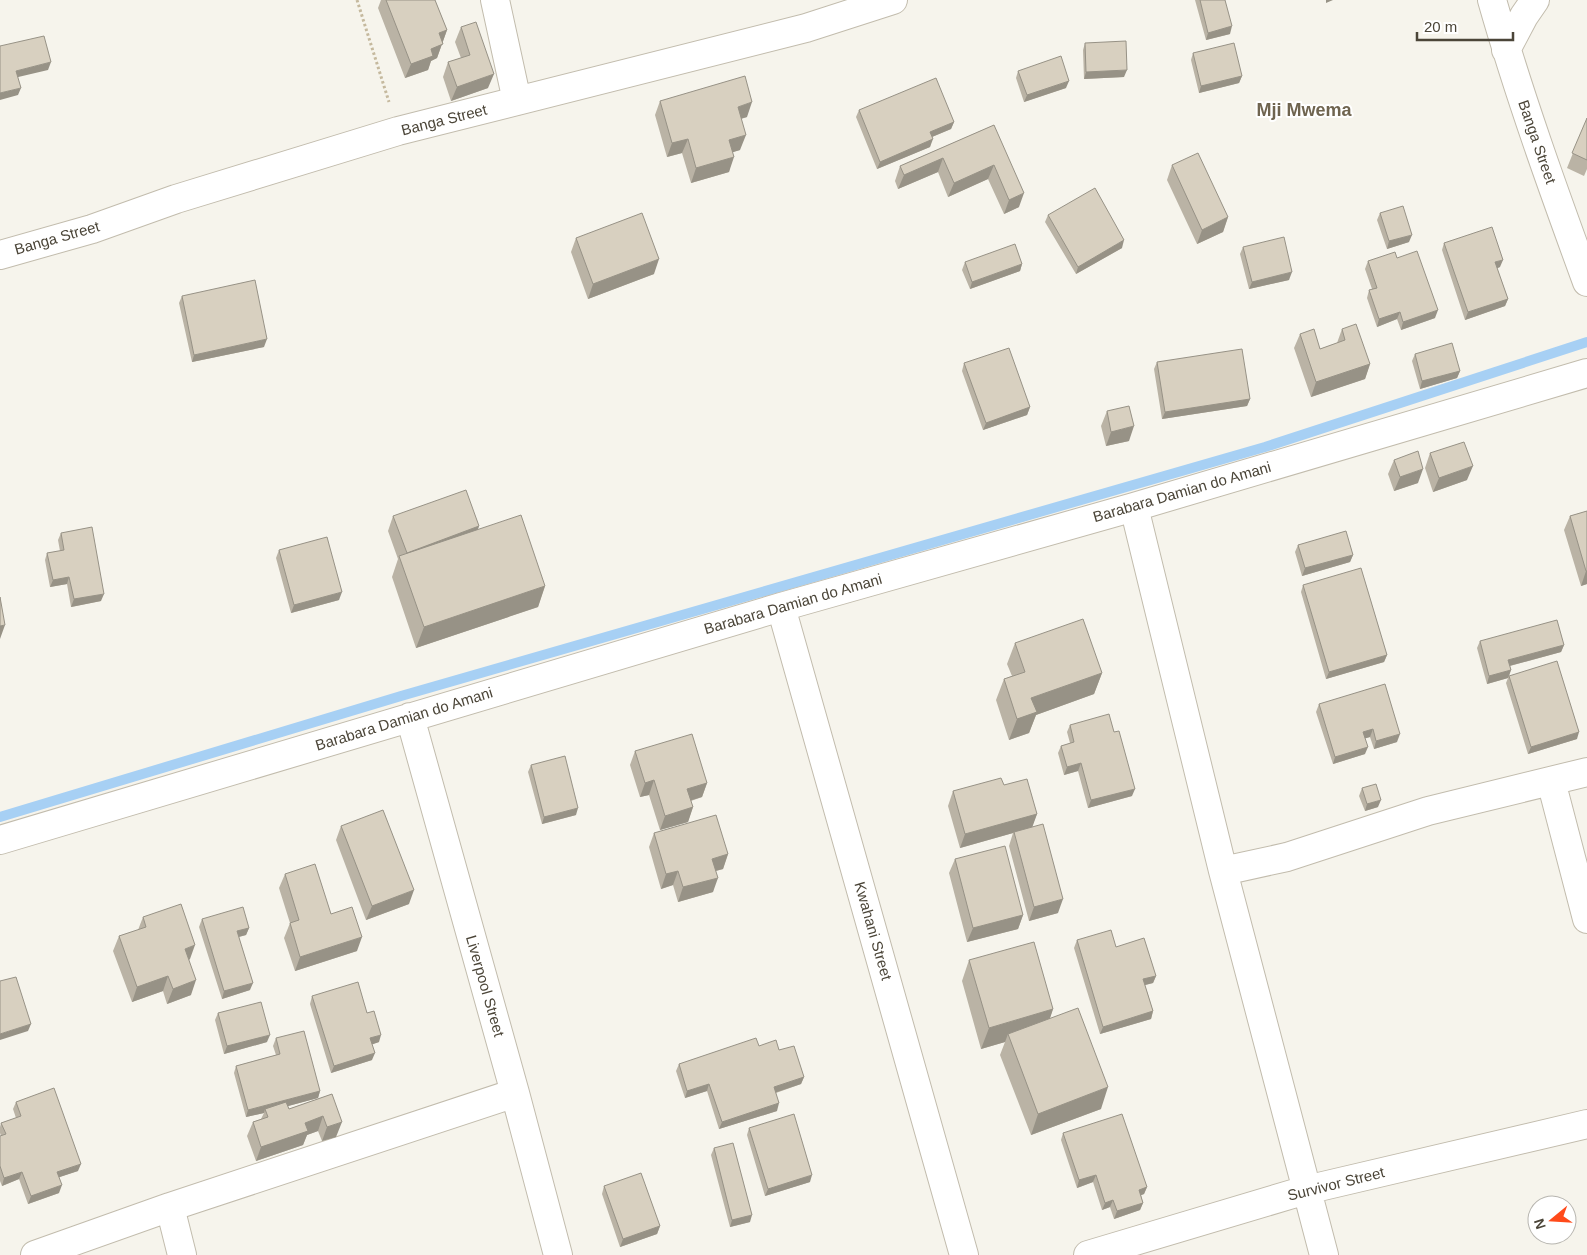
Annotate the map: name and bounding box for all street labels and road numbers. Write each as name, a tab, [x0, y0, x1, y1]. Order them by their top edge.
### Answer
street label: Banga Street	[1515, 98, 1560, 187]
street label: Banga Street	[399, 100, 489, 138]
street label: Banga Street	[12, 217, 102, 258]
street label: Barabara Damian do Amani	[1091, 458, 1273, 525]
street label: Barabara Damian do Amani	[702, 570, 884, 637]
street label: Barabara Damian do Amani	[313, 683, 494, 754]
street label: Kwahani Street	[851, 880, 896, 983]
street label: Liverpool Street	[463, 933, 508, 1039]
street label: Survivor Street	[1286, 1163, 1387, 1204]

